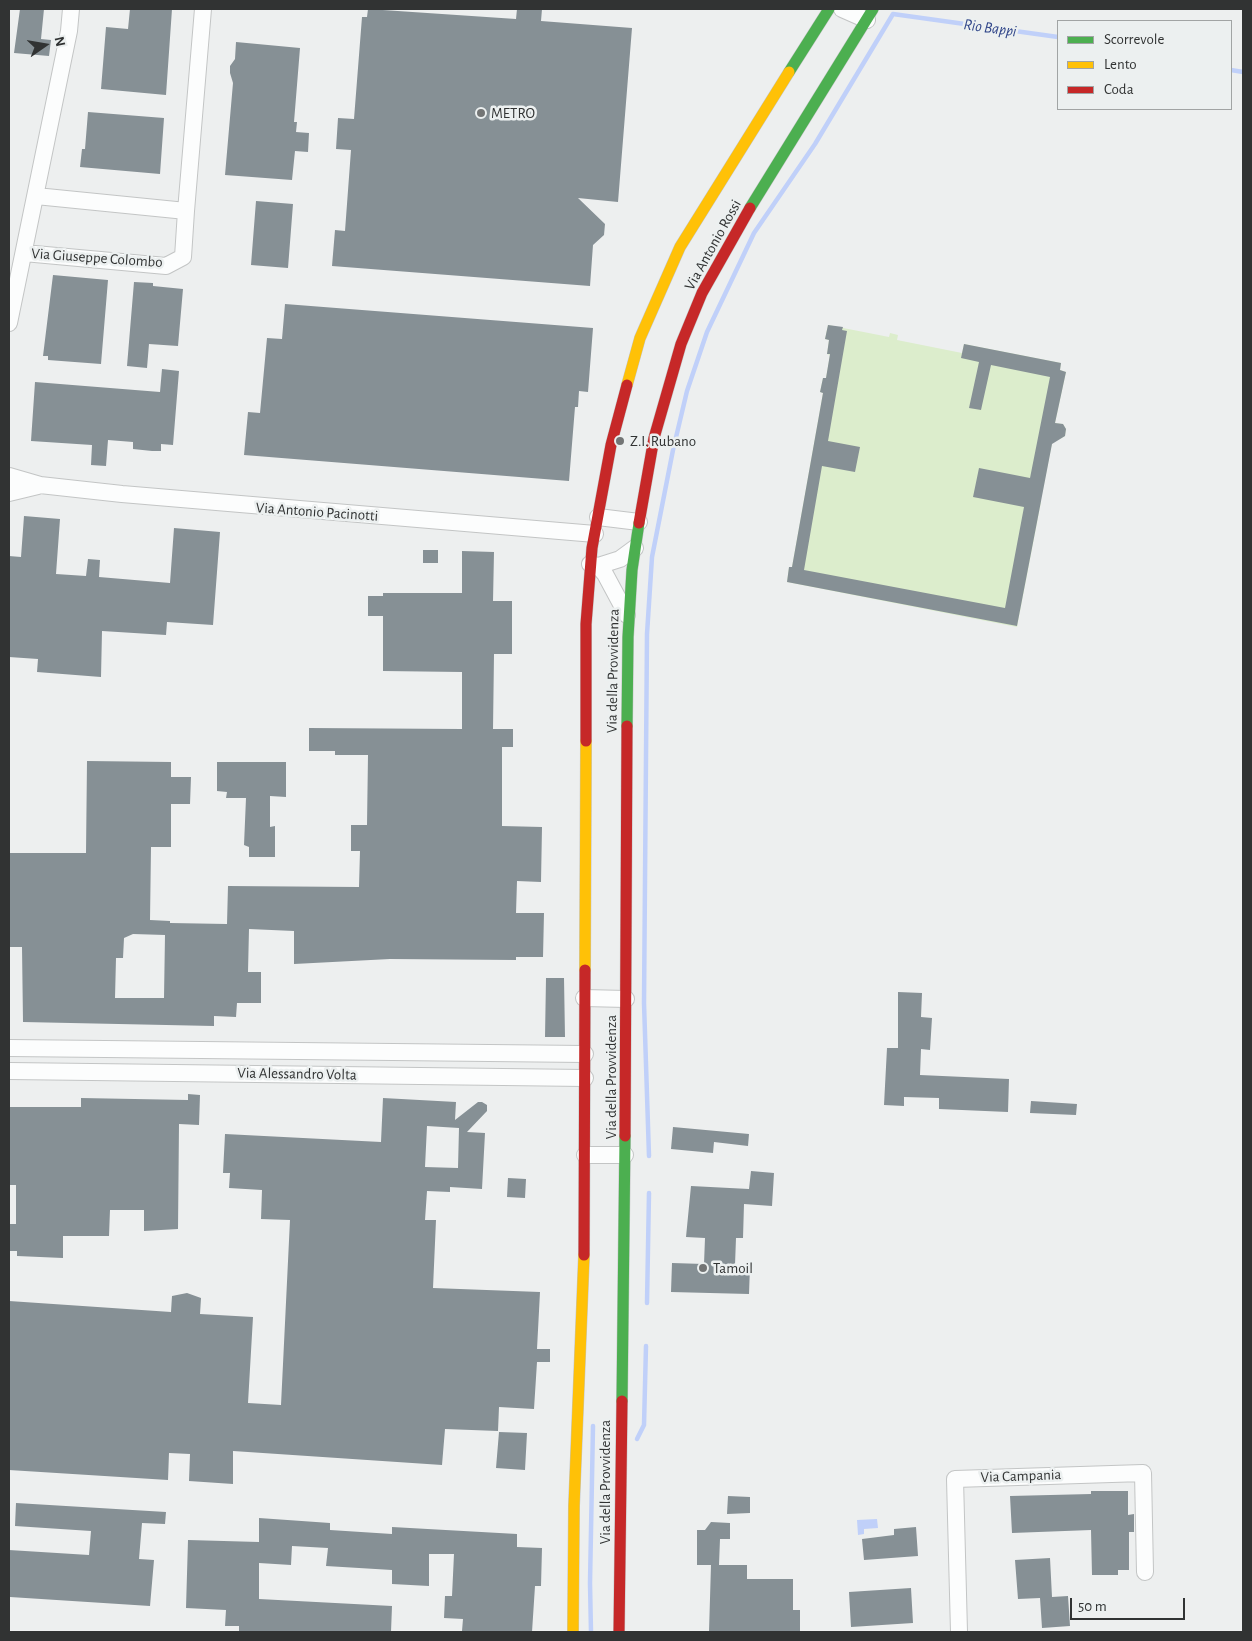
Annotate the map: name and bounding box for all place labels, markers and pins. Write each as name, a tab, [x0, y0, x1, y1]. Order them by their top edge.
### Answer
place label: METRO	[491, 104, 535, 122]
marker: METRO	[475, 107, 487, 119]
place label: Z.I. Rubano	[630, 432, 696, 450]
marker: Z.I. Rubano	[614, 435, 626, 447]
place label: Tamoil	[713, 1259, 753, 1277]
marker: Tamoil	[697, 1262, 709, 1274]

